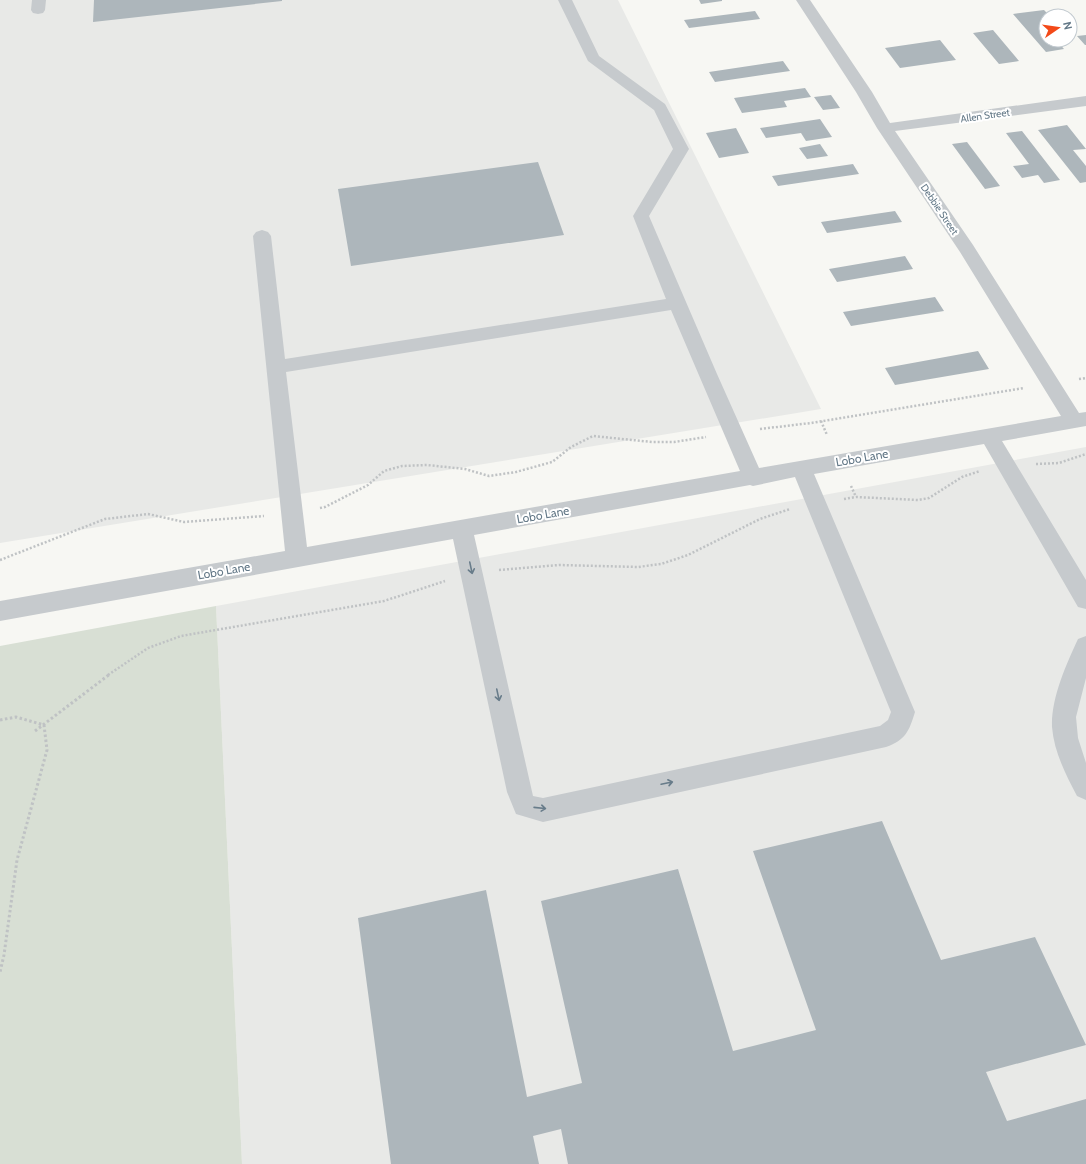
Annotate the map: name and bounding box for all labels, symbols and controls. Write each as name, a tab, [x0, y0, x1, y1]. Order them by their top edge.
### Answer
north arrow	[1038, 8, 1078, 48]
text: N	[1060, 20, 1075, 31]
street label: Allen Street	[960, 106, 1011, 125]
street label: Debbie Street	[918, 181, 962, 238]
street label: Lobo Lane	[834, 446, 889, 470]
street label: Lobo Lane	[515, 503, 570, 527]
street label: Lobo Lane	[196, 559, 251, 583]
one-way arrow	[467, 561, 475, 574]
one-way arrow	[494, 688, 502, 701]
one-way arrow	[660, 779, 673, 787]
one-way arrow	[533, 805, 546, 812]

